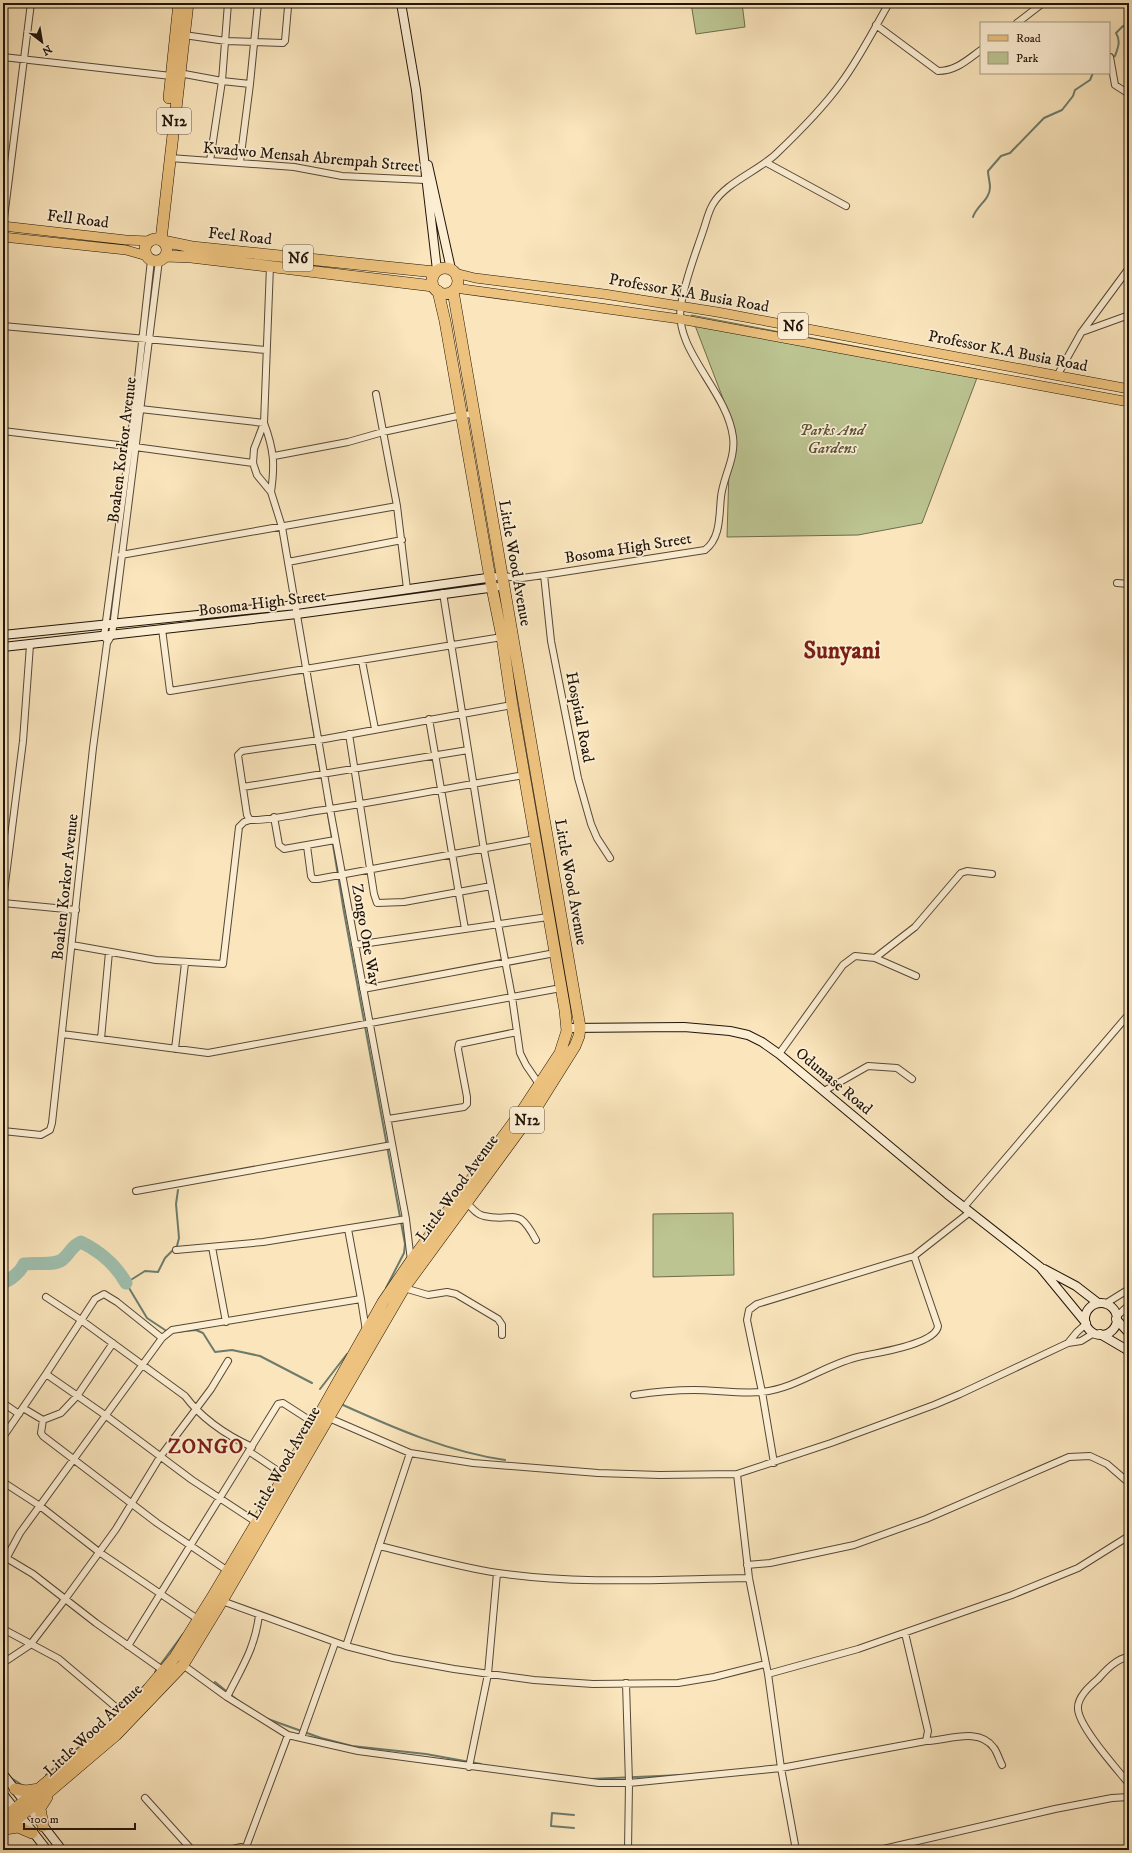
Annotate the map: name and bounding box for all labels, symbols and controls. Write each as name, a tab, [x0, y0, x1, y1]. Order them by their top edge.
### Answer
north arrow	[22, 22, 62, 62]
legend	[980, 22, 1110, 74]
text: Road	[1016, 31, 1041, 46]
text: N	[39, 41, 54, 58]
text: Park	[1016, 51, 1038, 66]
road number: N12	[157, 108, 191, 134]
street label: Kwadwo Mensah Abrempah Street	[202, 138, 420, 176]
street label: Fell Road	[46, 205, 110, 233]
street label: Feel Road	[207, 223, 273, 249]
road number: N6	[283, 245, 313, 271]
street label: Professor K.A Busia Road	[607, 269, 771, 317]
road number: N6	[778, 313, 808, 339]
street label: Professor K.A Busia Road	[926, 326, 1090, 376]
street label: Boahen Korkor Avenue	[103, 375, 141, 524]
park label: Parks And Gardens	[799, 420, 867, 458]
street label: Little Wood Avenue	[494, 498, 536, 628]
street label: Bosoma High Street	[563, 528, 693, 568]
street label: Bosoma High Street	[197, 585, 327, 621]
district label: Sunyani	[804, 636, 880, 666]
street label: Hospital Road	[561, 670, 599, 764]
street label: Boahen Korkor Avenue	[47, 812, 83, 961]
street label: Little Wood Avenue	[550, 817, 592, 947]
street label: Zongo One Way	[347, 882, 385, 988]
street label: Odumase Road	[791, 1043, 877, 1119]
road number: N12	[510, 1107, 544, 1133]
street label: Little Wood Avenue	[411, 1130, 503, 1246]
street label: Little Wood Avenue	[243, 1402, 325, 1523]
district label: ZONGO	[168, 1435, 244, 1460]
street label: Little Wood Avenue	[40, 1679, 147, 1781]
scale bar	[24, 1805, 135, 1831]
text: 100 m	[30, 1812, 59, 1827]

